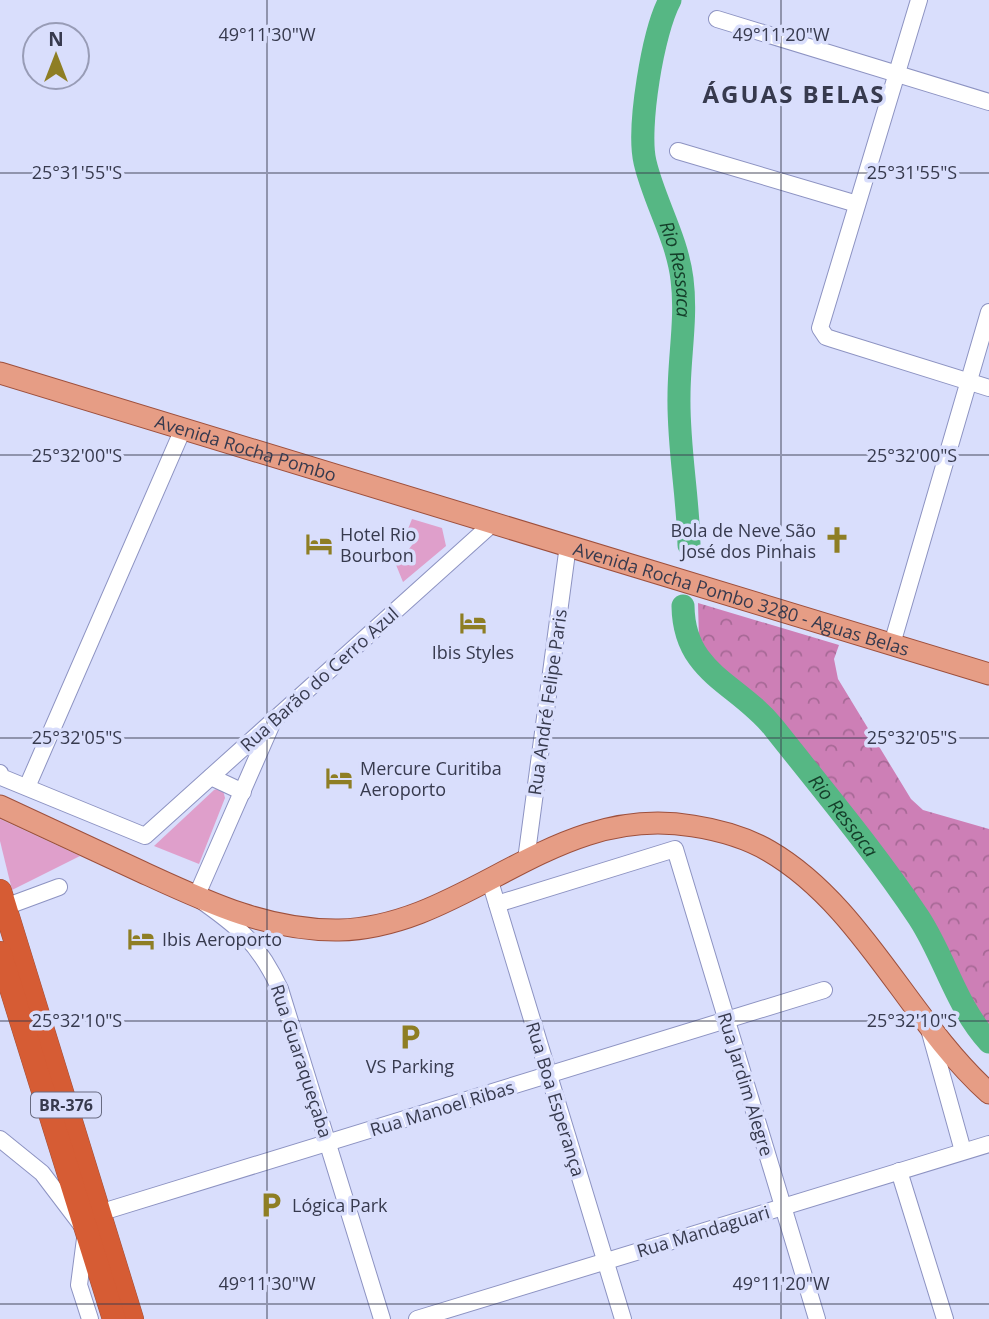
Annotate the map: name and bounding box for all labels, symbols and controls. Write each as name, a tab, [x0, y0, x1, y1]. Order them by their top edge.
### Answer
north arrow	[21, 21, 91, 91]
text: 49°11'30"W	[218, 22, 316, 46]
text: 49°11'20"W	[732, 22, 830, 46]
text: N	[48, 26, 64, 52]
district label: ÁGUAS BELAS	[703, 77, 886, 110]
text: 25°31'55"S	[32, 160, 122, 184]
text: 25°31'55"S	[867, 160, 957, 184]
water label: Rio Ressaca	[654, 217, 697, 318]
street label: Avenida Rocha Pombo	[152, 409, 339, 487]
text: 25°32'00"S	[32, 443, 122, 467]
text: 25°32'00"S	[867, 443, 957, 467]
place label: Bola de Neve São José dos Pinhais	[670, 518, 816, 563]
place label: Hotel Rio Bourbon	[340, 522, 416, 567]
church icon: Bola de Neve São José dos Pinhais	[822, 525, 852, 555]
hotel icon: Hotel Rio Bourbon	[304, 529, 334, 559]
street label: Avenida Rocha Pombo 3280 - Aguas Belas	[571, 536, 912, 661]
street label: Rua Barão do Cerro Azul	[235, 602, 403, 756]
street label: Rua André Felipe Paris	[522, 607, 572, 797]
hotel icon: Ibis Styles	[458, 608, 488, 638]
place label: Ibis Styles	[432, 640, 514, 664]
text: 25°32'05"S	[32, 725, 122, 749]
text: 25°32'05"S	[867, 725, 957, 749]
place label: Mercure Curitiba Aeroporto	[360, 756, 502, 801]
hotel icon: Mercure Curitiba Aeroporto	[324, 763, 354, 793]
water label: Rio Ressaca	[803, 769, 884, 862]
hotel icon: Ibis Aeroporto	[126, 924, 156, 954]
place label: Ibis Aeroporto	[162, 927, 282, 951]
street label: Rua Guaraqueçaba	[266, 981, 338, 1141]
text: 25°32'10"S	[32, 1008, 122, 1032]
text: 25°32'10"S	[867, 1008, 957, 1032]
street label: Rua Jardim Alegre	[713, 1009, 779, 1159]
street label: Rua Boa Esperança	[521, 1019, 591, 1179]
parking icon: VS Parking	[395, 1022, 425, 1052]
place label: VS Parking	[366, 1054, 454, 1078]
street label: Rua Manoel Ribas	[367, 1075, 517, 1141]
road number: BR-376	[31, 1092, 101, 1118]
parking icon: Lógica Park	[256, 1190, 286, 1220]
place label: Lógica Park	[292, 1193, 388, 1217]
street label: Rua Mandaguari	[634, 1199, 772, 1263]
text: 49°11'30"W	[218, 1271, 316, 1295]
text: 49°11'20"W	[732, 1271, 830, 1295]

